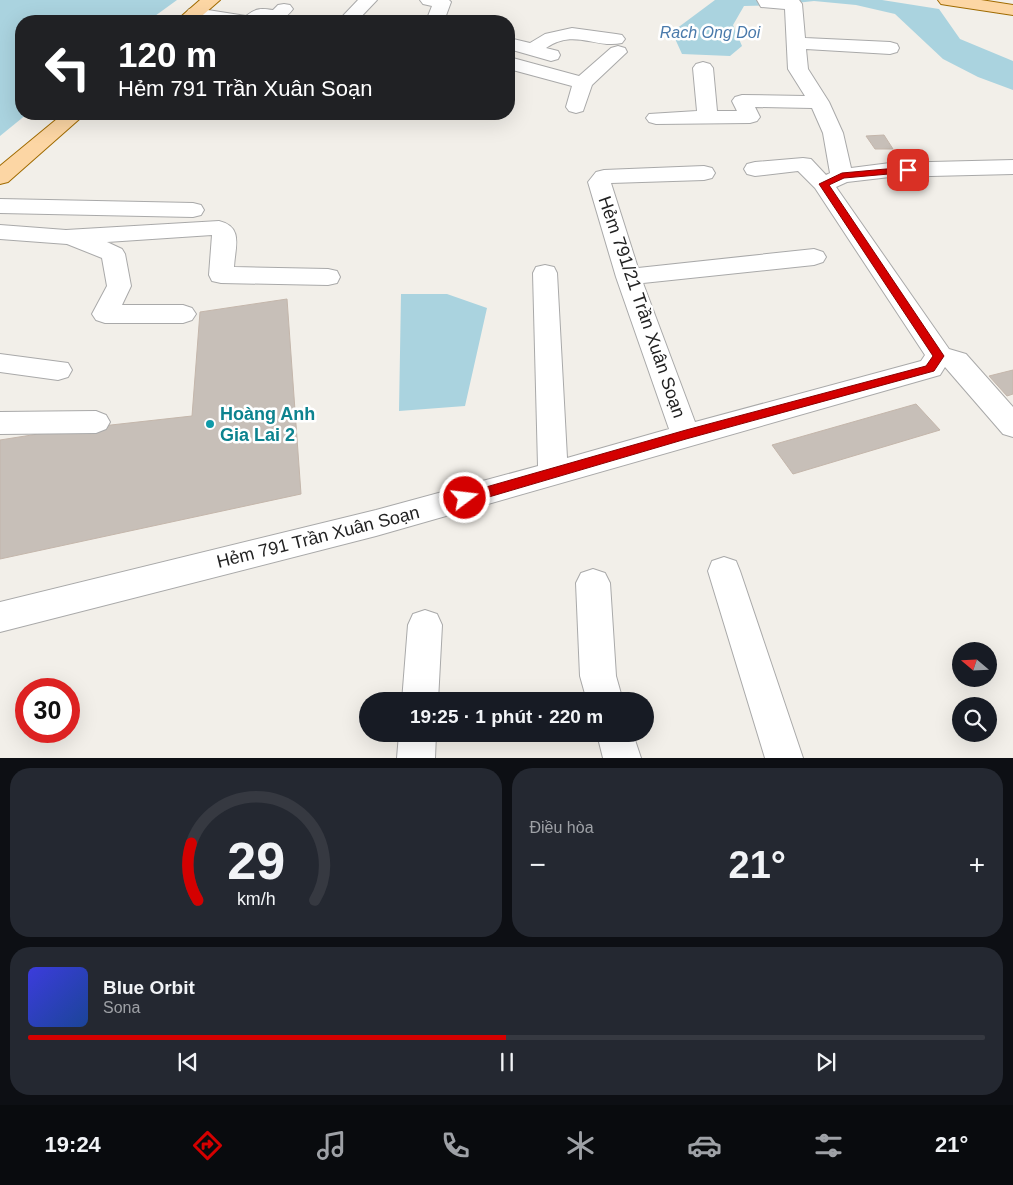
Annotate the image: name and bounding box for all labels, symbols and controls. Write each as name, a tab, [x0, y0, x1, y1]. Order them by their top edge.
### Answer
water label: Rach Ong Doi	[660, 24, 761, 41]
icon: left	[35, 35, 100, 100]
text: 120 m	[118, 35, 217, 74]
text: Hẻm 791 Trần Xuân Soạn	[118, 76, 372, 101]
pin	[887, 149, 929, 191]
icon: arrive	[894, 156, 922, 184]
street label: Hẻm 791/21 Trần Xuân Soạn	[595, 194, 689, 420]
place label: Hoàng Anh Gia Lai 2	[220, 404, 315, 445]
marker: Hoàng Anh Gia Lai 2	[204, 418, 216, 430]
position arrow	[438, 471, 490, 523]
street label: Hẻm 791 Trần Xuân Soạn	[215, 502, 421, 572]
north arrow	[952, 642, 998, 688]
map controls	[952, 642, 997, 742]
speed limit sign: 30	[15, 678, 80, 743]
button: search	[952, 697, 997, 742]
text: 19:25 · 1 phút · 220 m	[410, 706, 603, 727]
text: Điều hòa	[530, 819, 594, 836]
text: 29	[227, 832, 285, 890]
text: 21°	[729, 844, 786, 886]
text: −	[530, 849, 546, 880]
text: +	[969, 849, 985, 880]
text: km/h	[236, 889, 275, 909]
text: Blue Orbit	[103, 977, 195, 998]
text: Sona	[103, 999, 140, 1016]
icon: previous	[174, 1048, 202, 1076]
icon: pause	[493, 1048, 521, 1076]
icon: next	[812, 1048, 840, 1076]
icon: directions	[190, 1128, 225, 1163]
icon: music	[314, 1128, 349, 1163]
icon: phone	[438, 1128, 473, 1163]
icon: climate	[563, 1128, 598, 1163]
icon: car	[687, 1128, 722, 1163]
icon: filters	[811, 1128, 846, 1163]
text: 19:24	[45, 1132, 101, 1157]
text: 21°	[935, 1132, 968, 1157]

